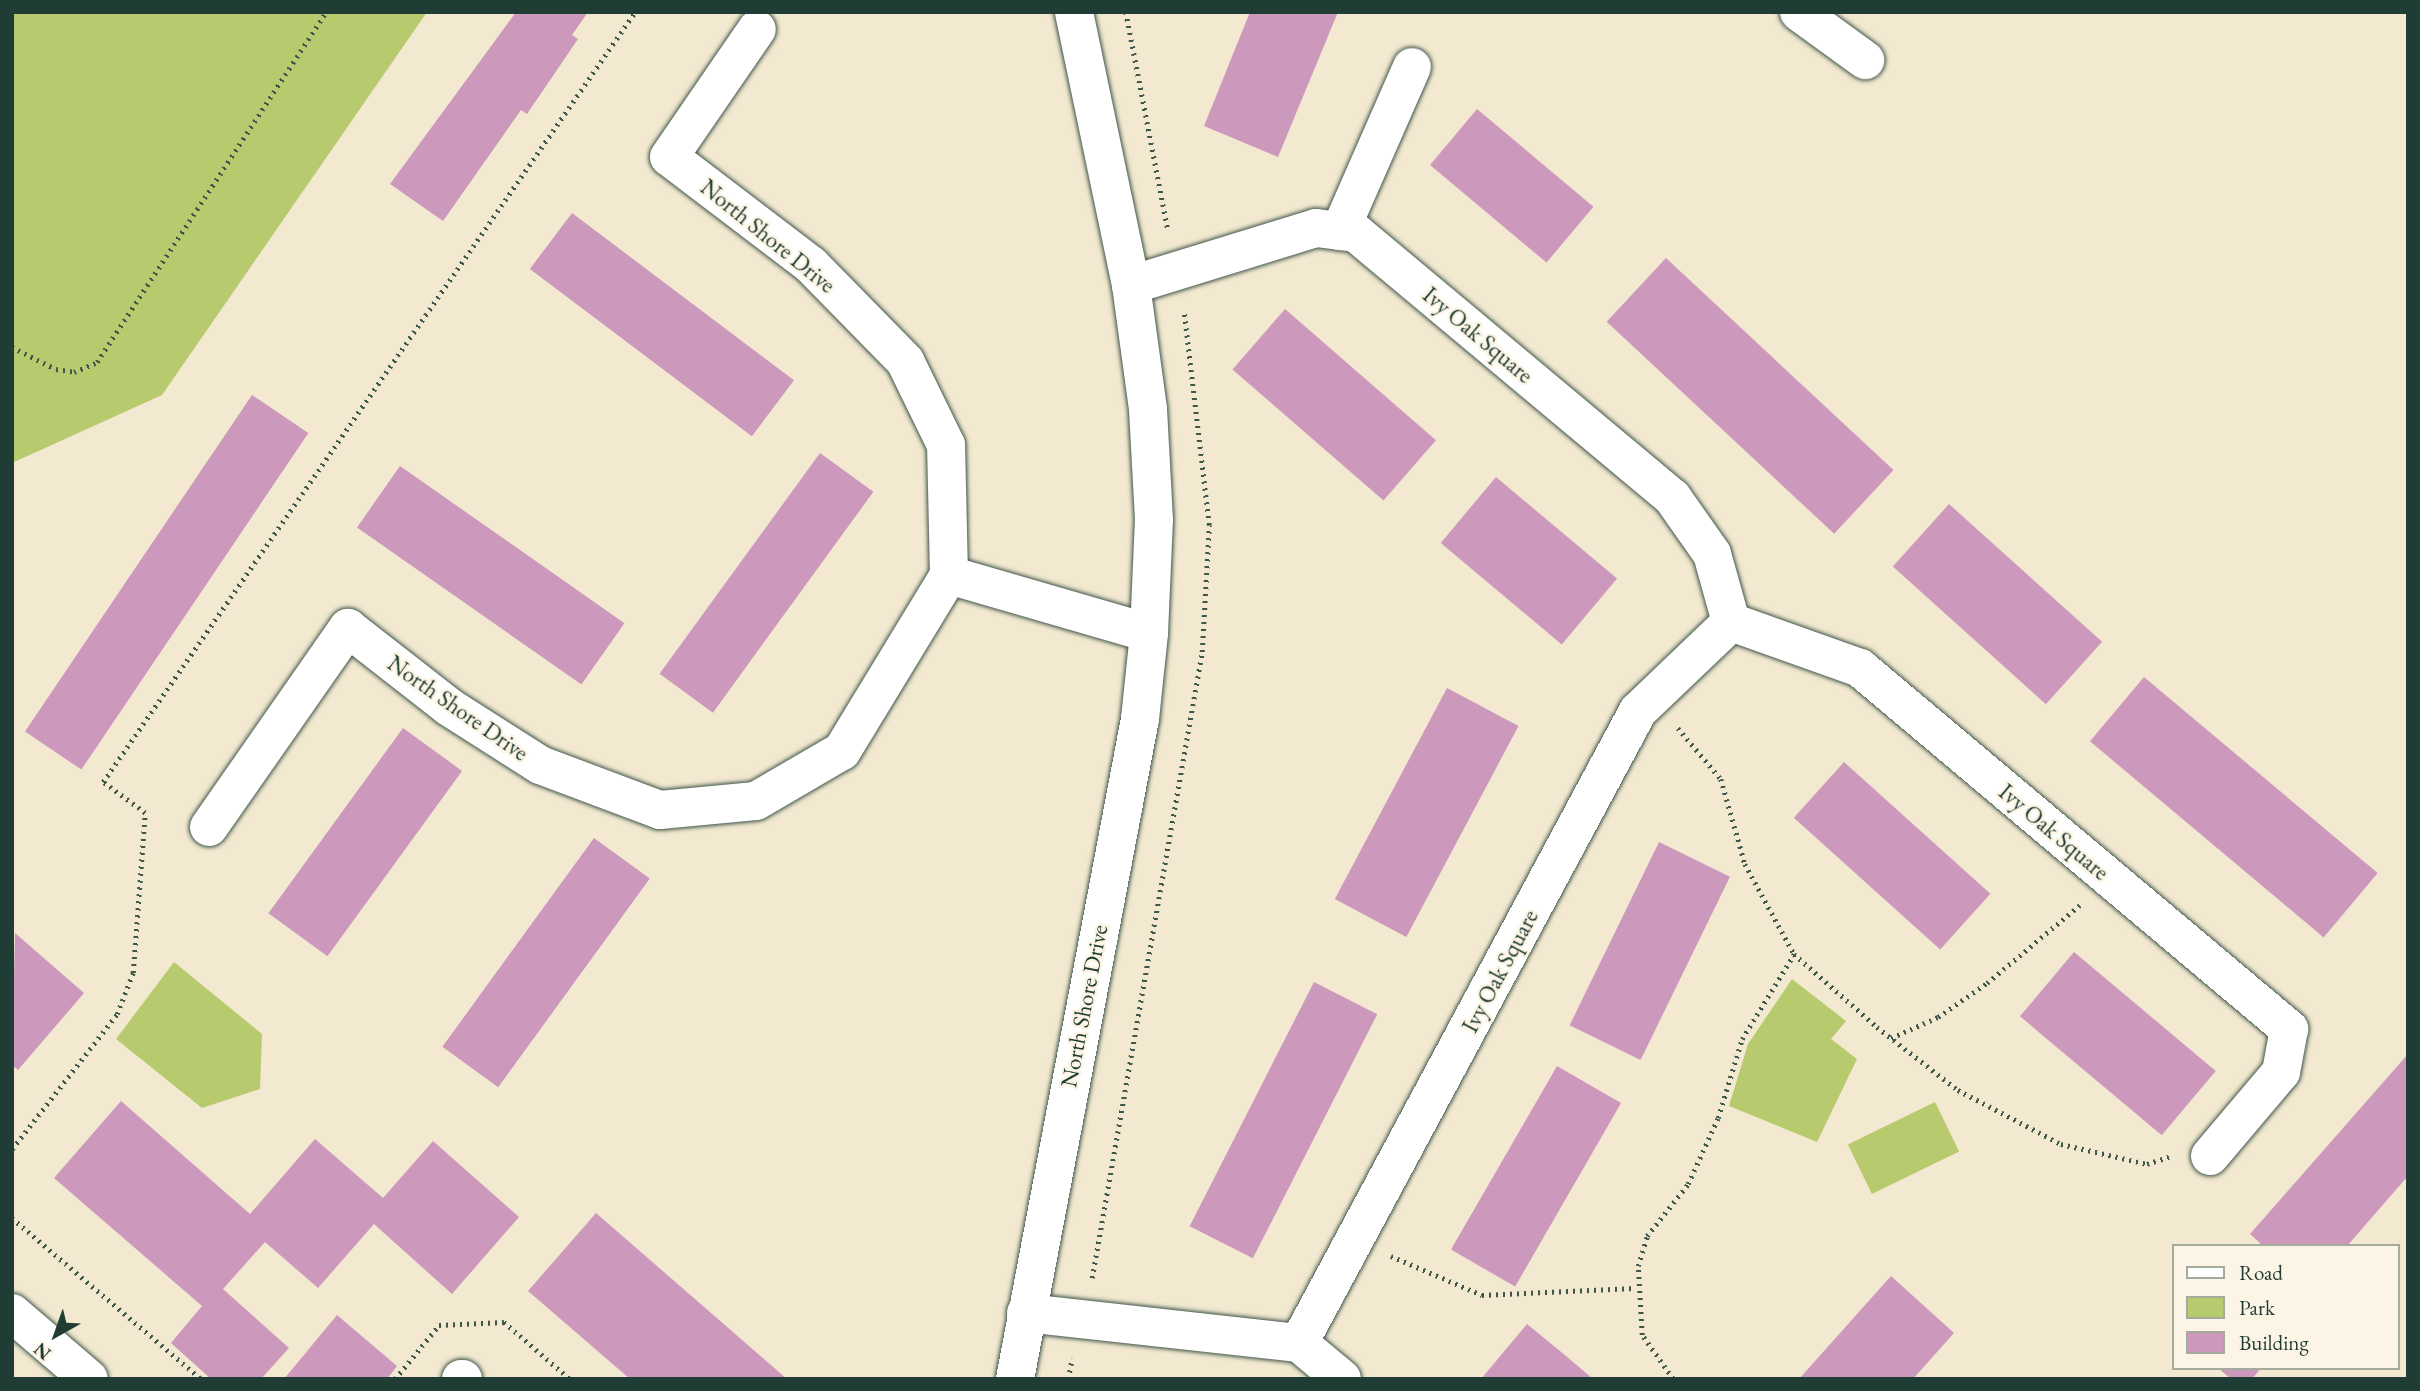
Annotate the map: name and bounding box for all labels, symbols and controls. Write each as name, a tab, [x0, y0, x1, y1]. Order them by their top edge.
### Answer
street label: North Shore Drive	[695, 173, 841, 299]
street label: Ivy Oak Square	[1417, 281, 1539, 389]
street label: North Shore Drive	[382, 649, 534, 767]
street label: Ivy Oak Square	[1993, 778, 2115, 886]
street label: Ivy Oak Square	[1456, 905, 1544, 1037]
street label: North Shore Drive	[1055, 922, 1113, 1090]
legend	[2172, 1244, 2399, 1370]
text: Road	[2239, 1259, 2283, 1286]
text: Park	[2239, 1294, 2275, 1321]
north arrow	[21, 1300, 91, 1370]
text: Building	[2239, 1329, 2309, 1356]
text: N	[28, 1337, 56, 1366]

